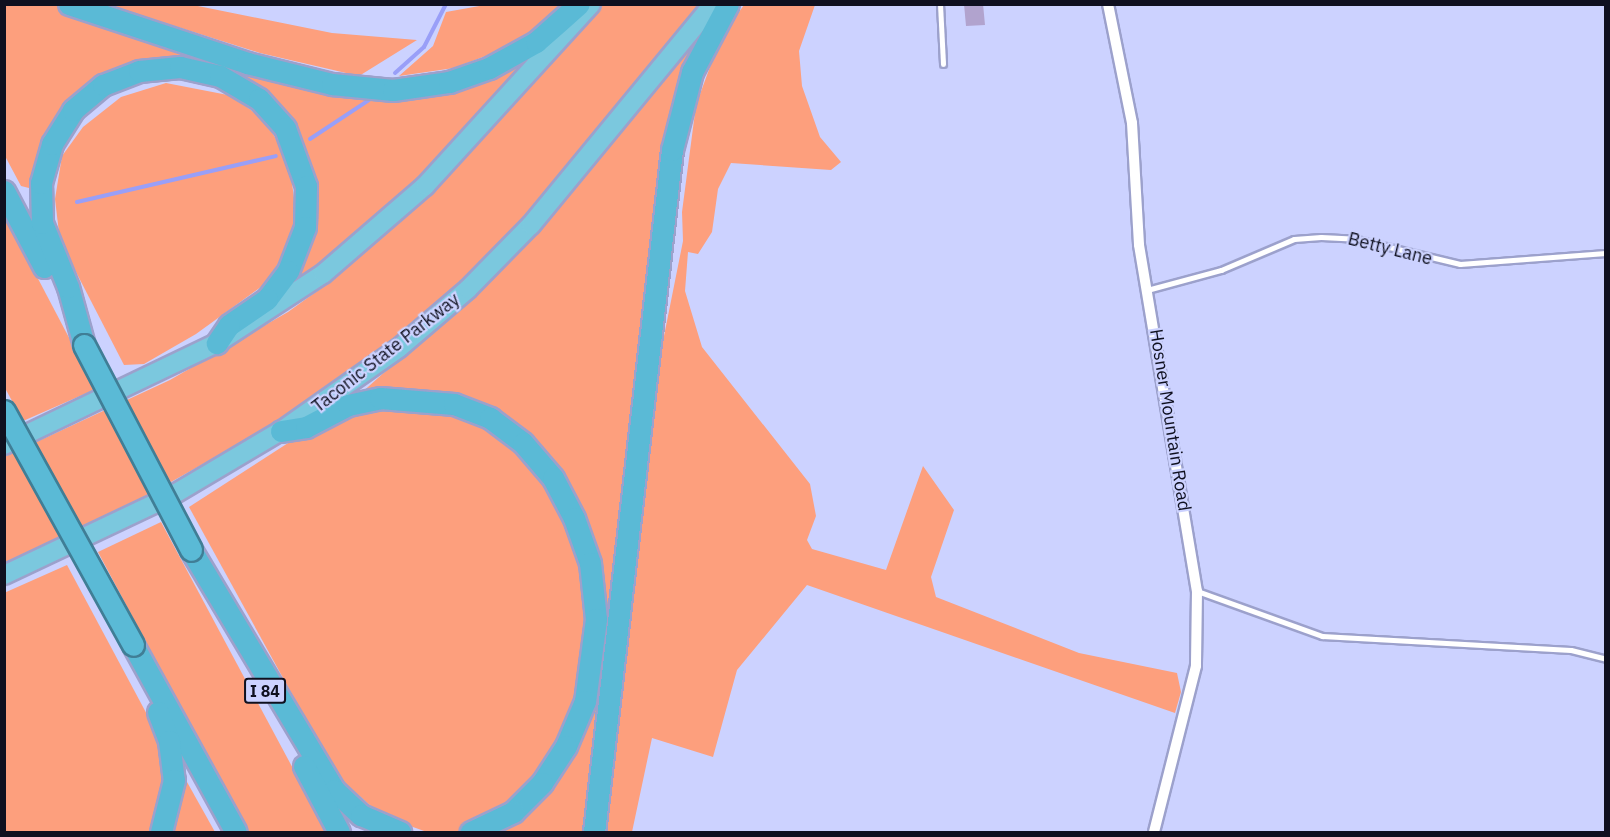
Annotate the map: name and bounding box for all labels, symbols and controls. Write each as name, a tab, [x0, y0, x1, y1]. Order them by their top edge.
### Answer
street label: Betty Lane	[1346, 228, 1434, 270]
street label: Taconic State Parkway	[308, 289, 464, 417]
street label: Hosner Mountain Road	[1145, 327, 1195, 513]
road number: I 84	[244, 678, 286, 704]

